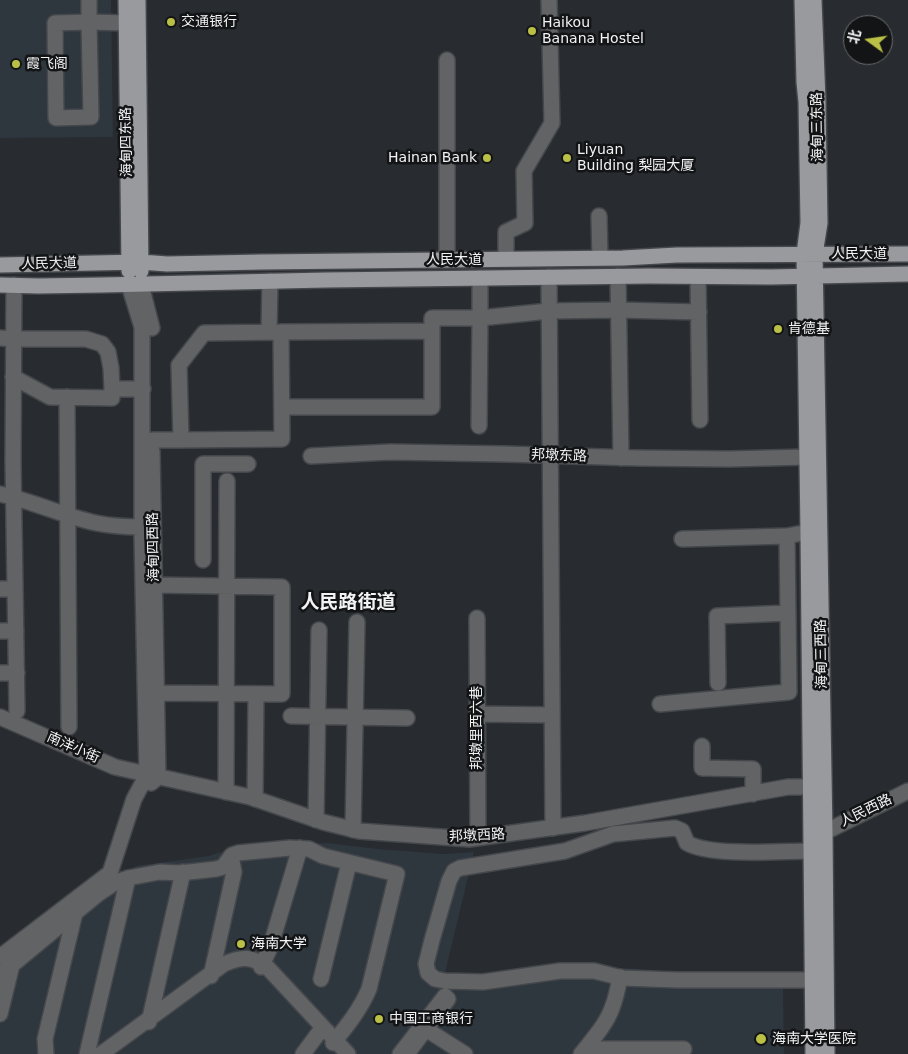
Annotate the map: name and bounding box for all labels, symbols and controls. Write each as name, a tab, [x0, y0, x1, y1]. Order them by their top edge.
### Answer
place label: 交通银行	[181, 14, 237, 30]
place label: Haikou Banana Hostel	[542, 15, 644, 48]
north arrow	[843, 15, 893, 65]
marker: 交通银行	[165, 16, 177, 28]
marker: Haikou Banana Hostel	[526, 25, 538, 37]
text: 北	[845, 28, 864, 45]
place label: 霞飞阁	[26, 56, 68, 72]
marker: 霞飞阁	[10, 58, 22, 70]
street label: 海甸三东路	[809, 92, 827, 162]
street label: 海甸四东路	[118, 107, 136, 177]
place label: Liyuan Building 梨园大厦	[577, 142, 694, 174]
place label: Hainan Bank	[388, 150, 477, 166]
marker: Hainan Bank	[481, 152, 493, 164]
marker: Liyuan Building 梨园大厦	[561, 152, 573, 164]
street label: 人民大道	[831, 246, 887, 262]
street label: 人民大道	[426, 252, 482, 268]
street label: 人民大道	[21, 255, 77, 273]
place label: 肯德基	[788, 321, 830, 337]
marker: 肯德基	[772, 323, 784, 335]
street label: 邦墩东路	[531, 447, 587, 465]
street label: 海甸四西路	[145, 512, 163, 582]
district label: 人民路街道	[301, 592, 395, 614]
street label: 海甸三西路	[813, 619, 831, 689]
street label: 邦墩里西六巷	[469, 686, 485, 770]
street label: 南洋小街	[44, 729, 102, 767]
street label: 人民西路	[837, 791, 895, 831]
street label: 邦墩西路	[449, 826, 505, 846]
place label: 海南大学	[251, 936, 307, 952]
marker: 海南大学	[235, 938, 247, 950]
place label: 中国工商银行	[389, 1011, 473, 1027]
marker: 中国工商银行	[373, 1013, 385, 1025]
place label: 海南大学医院	[772, 1031, 856, 1047]
marker: 海南大学医院	[754, 1032, 768, 1046]

